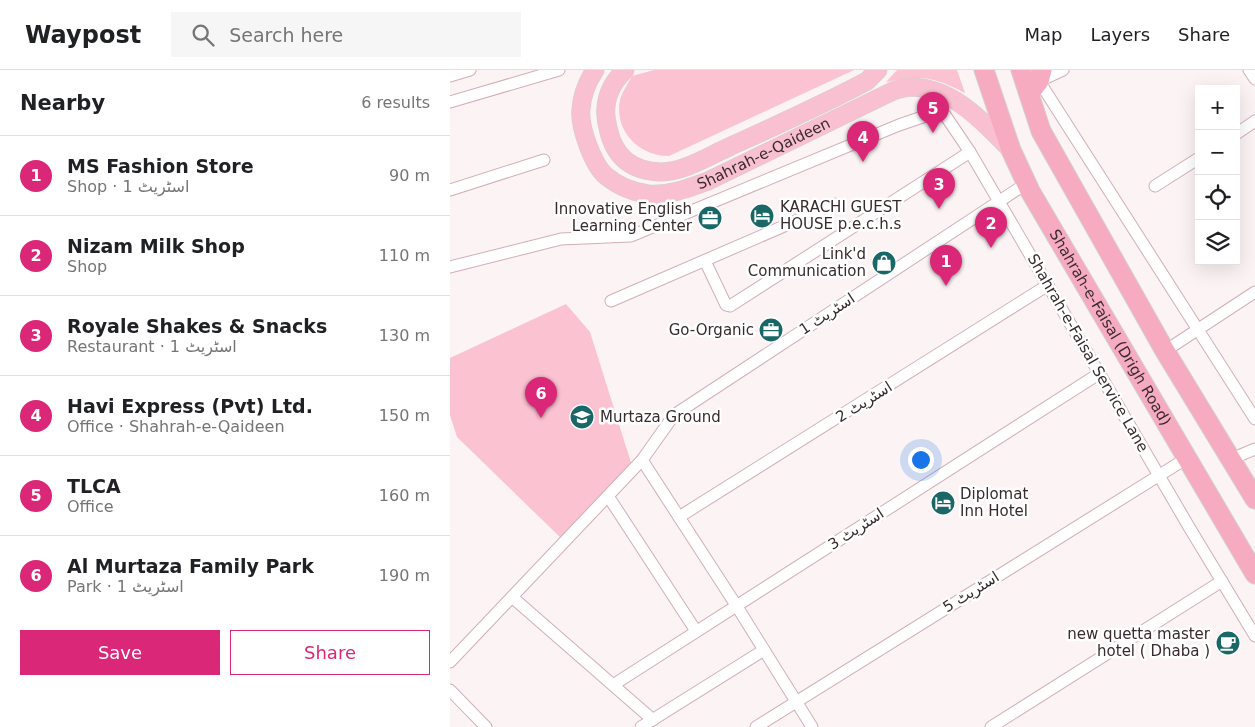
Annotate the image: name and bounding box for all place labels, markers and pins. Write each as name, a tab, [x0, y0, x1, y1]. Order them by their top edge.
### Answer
pin: 5	[917, 92, 949, 133]
pin: 4	[847, 121, 879, 162]
pin: 3	[923, 168, 955, 209]
place label: KARACHI GUEST HOUSE p.e.c.h.s	[780, 198, 902, 233]
place label: Innovative English Learning Center	[554, 200, 693, 235]
hotel icon: KARACHI GUEST HOUSE p.e.c.h.s	[749, 203, 775, 229]
office icon: Innovative English Learning Center	[697, 205, 723, 231]
pin: 2	[975, 207, 1007, 248]
place label: Link'd Communication	[748, 245, 866, 280]
pin: 1	[930, 245, 962, 286]
shop icon: Link'd Communication	[871, 250, 897, 276]
office icon: Go-Organic	[758, 317, 784, 343]
place label: Go-Organic	[669, 321, 754, 339]
pin: 6	[525, 377, 557, 418]
school or university icon: Murtaza Ground	[569, 404, 595, 430]
place label: Murtaza Ground	[600, 408, 721, 426]
place label: Diplomat Inn Hotel	[960, 485, 1028, 520]
hotel icon: Diplomat Inn Hotel	[930, 490, 956, 516]
place label: new quetta master hotel ( Dhaba )	[1067, 625, 1211, 660]
cafe icon: new quetta master hotel ( Dhaba )	[1215, 630, 1241, 656]

